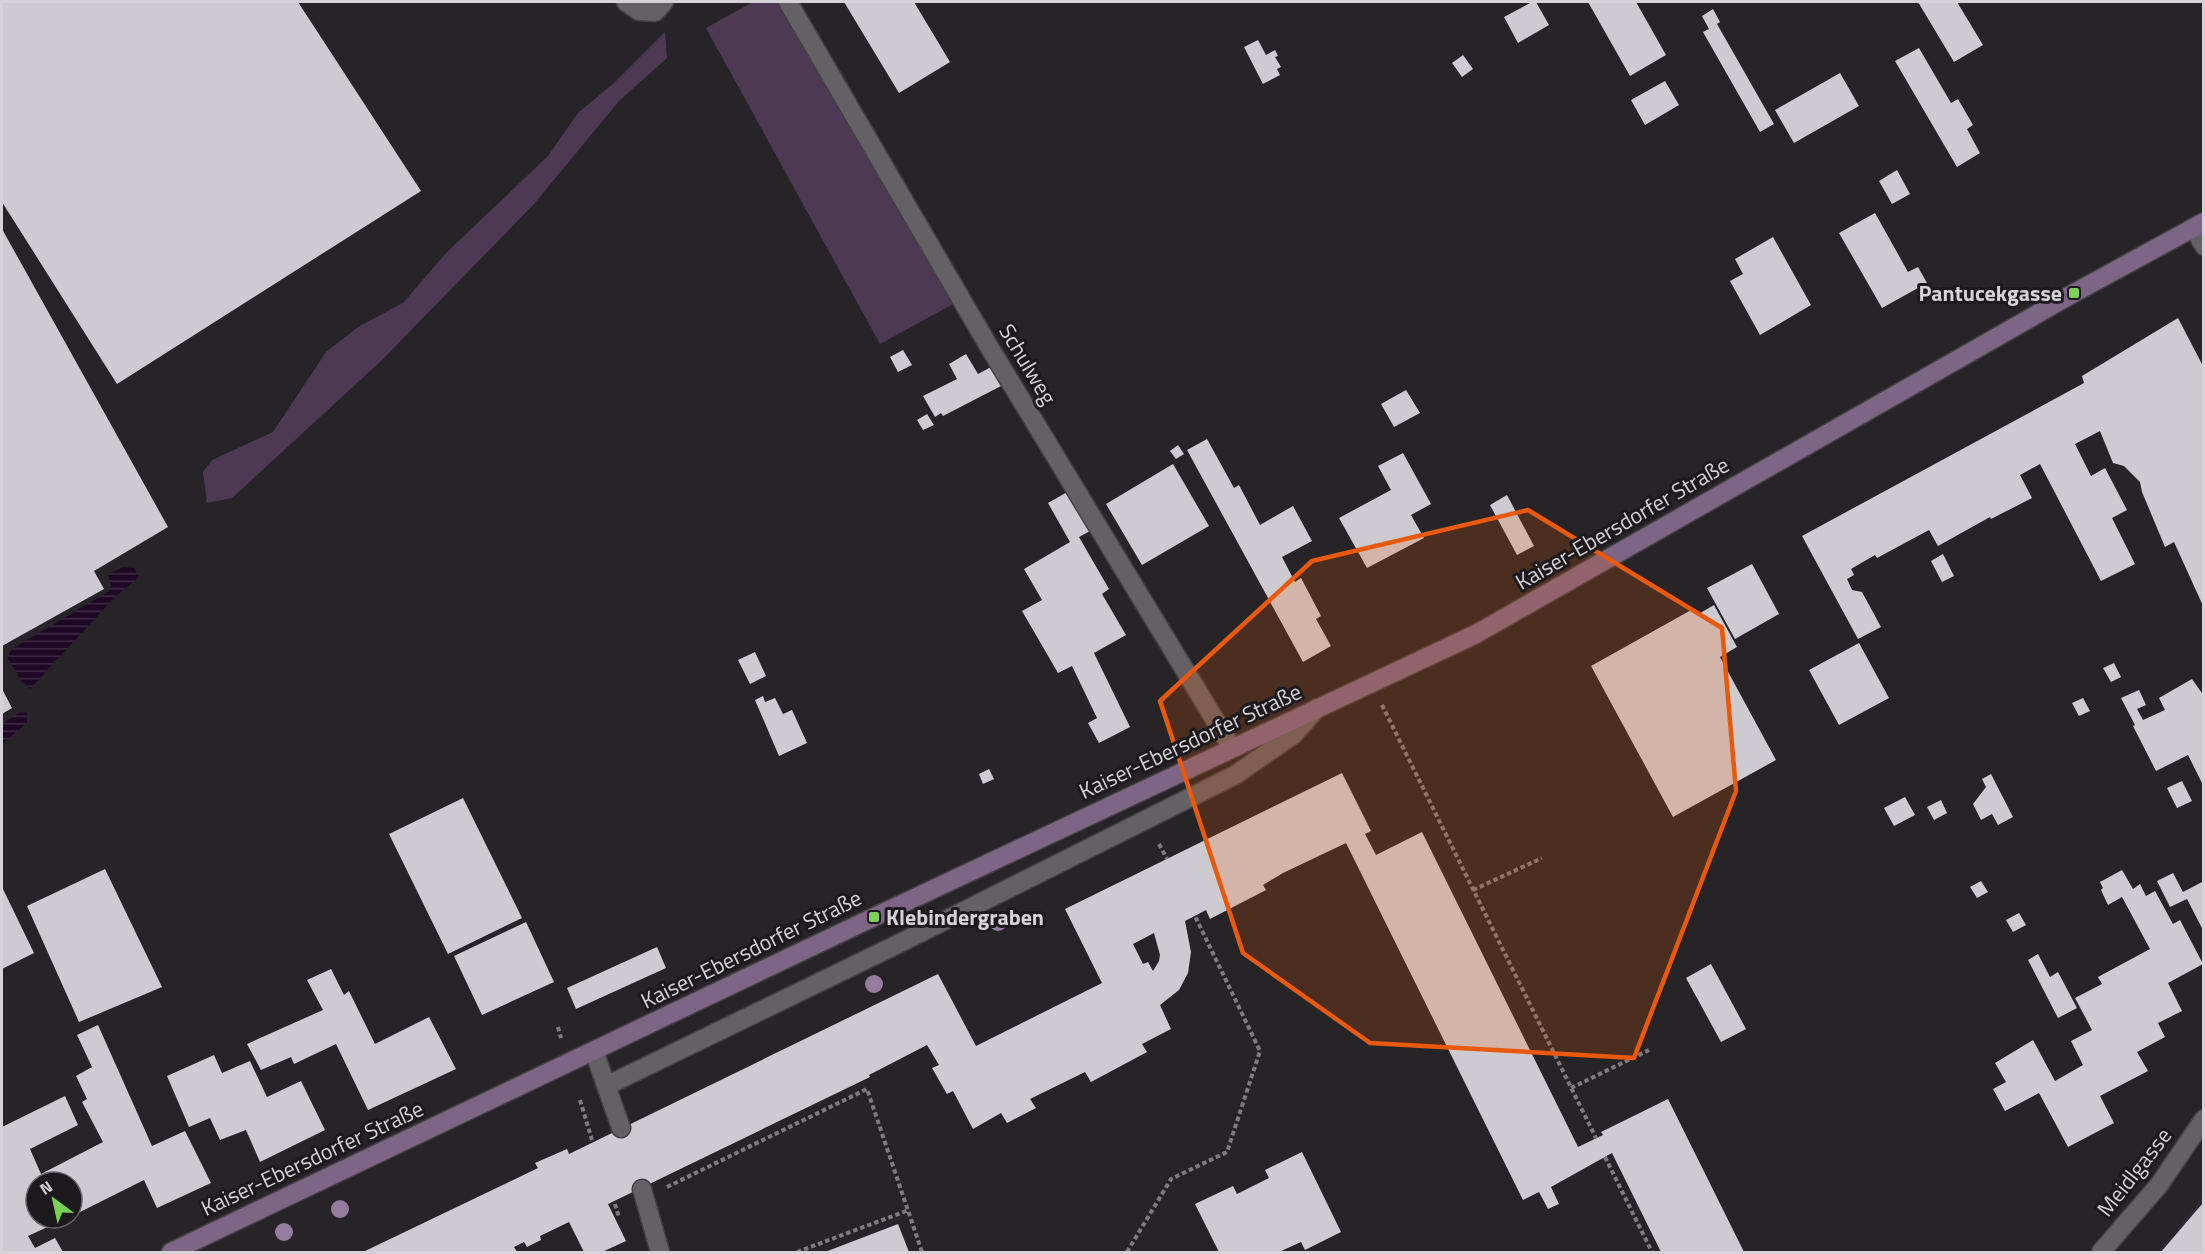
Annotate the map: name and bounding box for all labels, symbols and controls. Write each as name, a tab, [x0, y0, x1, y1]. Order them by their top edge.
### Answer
place label: Pantucekgasse	[1918, 276, 2062, 310]
marker: Pantucekgasse	[2067, 286, 2081, 300]
street label: Schulweg	[990, 317, 1066, 411]
street label: Kaiser-Ebersdorfer Straße	[1509, 448, 1735, 598]
street label: Kaiser-Ebersdorfer Straße	[1073, 674, 1307, 808]
street label: Kaiser-Ebersdorfer Straße	[635, 881, 867, 1017]
place label: Klebindergraben	[886, 900, 1044, 934]
marker: Klebindergraben	[867, 910, 881, 924]
street label: Kaiser-Ebersdorfer Straße	[195, 1091, 429, 1225]
street label: Meidlgasse	[2088, 1120, 2180, 1224]
north arrow	[24, 1170, 84, 1230]
text: N	[35, 1174, 57, 1201]

